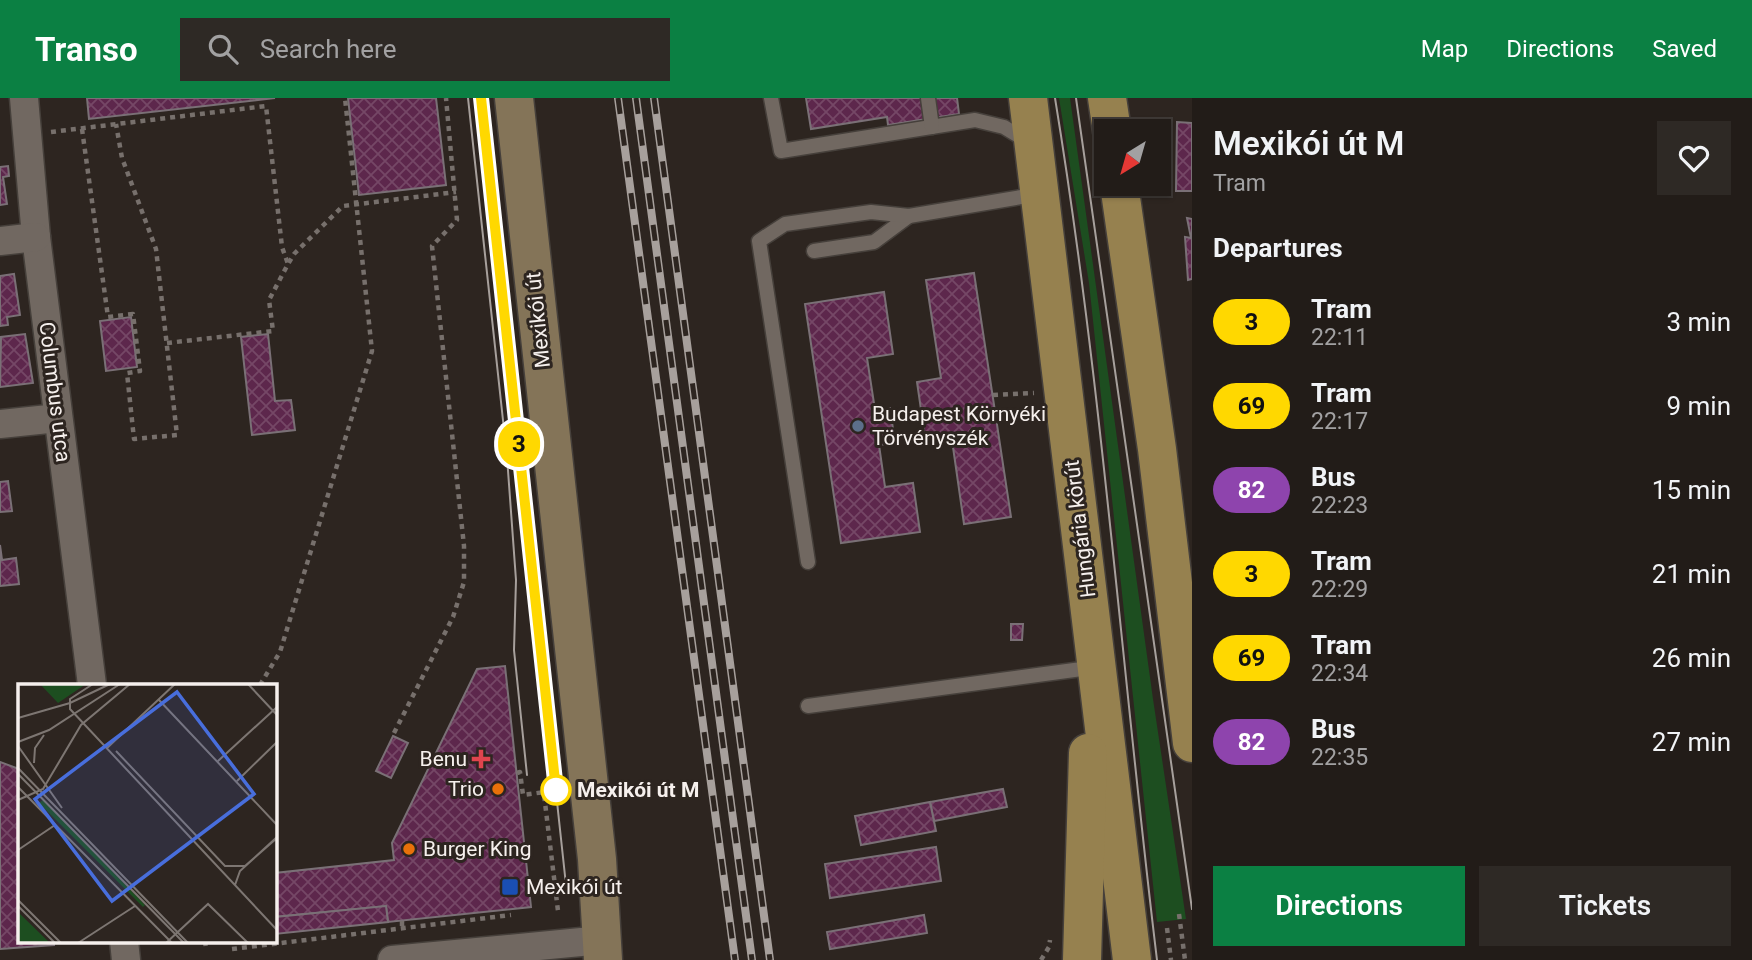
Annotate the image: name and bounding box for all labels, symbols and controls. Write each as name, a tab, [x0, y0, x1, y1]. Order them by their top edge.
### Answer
search box	[180, 18, 670, 81]
text: Transo	[35, 30, 138, 69]
icon: search	[204, 30, 242, 68]
text: Search here	[260, 34, 396, 64]
text: Map	[1421, 35, 1468, 63]
text: Directions	[1506, 35, 1614, 63]
text: Saved	[1652, 35, 1717, 63]
north arrow	[1094, 119, 1171, 196]
map controls	[1094, 119, 1171, 196]
button: heart	[1657, 121, 1731, 195]
text: Mexikói út M	[1213, 124, 1404, 163]
text: Tram	[1213, 170, 1266, 197]
text: Departures	[1213, 233, 1343, 263]
street label: Mexikói út	[521, 271, 555, 369]
text: Tram	[1311, 294, 1372, 324]
text: 3 min	[1666, 307, 1731, 337]
text: 3	[1245, 308, 1258, 336]
street label: Columbus utca	[34, 321, 76, 463]
text: 22:11	[1311, 324, 1368, 351]
text: Tram	[1311, 378, 1372, 408]
text: 9 min	[1666, 391, 1731, 421]
text: 69	[1238, 392, 1265, 420]
place label: Budapest Környéki Törvényszék	[872, 402, 1046, 450]
text: 22:17	[1311, 408, 1368, 435]
marker: Budapest Környéki Törvényszék	[850, 418, 866, 434]
line badge: 3	[496, 421, 542, 467]
text: 3	[512, 430, 526, 458]
street label: Hungária körút	[1060, 459, 1100, 599]
text: Bus	[1311, 462, 1356, 492]
text: 15 min	[1652, 475, 1731, 505]
text: 82	[1238, 476, 1265, 504]
text: 22:23	[1311, 492, 1368, 519]
text: Tram	[1311, 546, 1372, 576]
text: 21 min	[1652, 559, 1731, 589]
text: 3	[1245, 560, 1258, 588]
text: 22:29	[1311, 576, 1368, 603]
text: Tram	[1311, 630, 1372, 660]
text: 26 min	[1652, 643, 1731, 673]
text: 69	[1238, 644, 1265, 672]
text: 22:34	[1311, 660, 1368, 687]
inset map	[18, 684, 276, 942]
text: Bus	[1311, 714, 1356, 744]
text: 27 min	[1652, 727, 1731, 757]
text: 82	[1238, 728, 1265, 756]
text: 22:35	[1311, 744, 1368, 771]
place label: Benu	[420, 747, 467, 771]
marker: Benu	[473, 751, 489, 767]
marker: Mexikói út M	[541, 775, 571, 805]
place label: Trio	[448, 777, 484, 801]
place label: Mexikói út M	[577, 778, 699, 802]
marker: Trio	[490, 781, 506, 797]
place label: Burger King	[423, 837, 532, 861]
marker: Burger King	[401, 841, 417, 857]
button: Directions	[1213, 866, 1465, 946]
button: Tickets	[1479, 866, 1731, 946]
place label: Mexikói út	[526, 875, 623, 899]
marker: Mexikói út	[500, 877, 520, 897]

